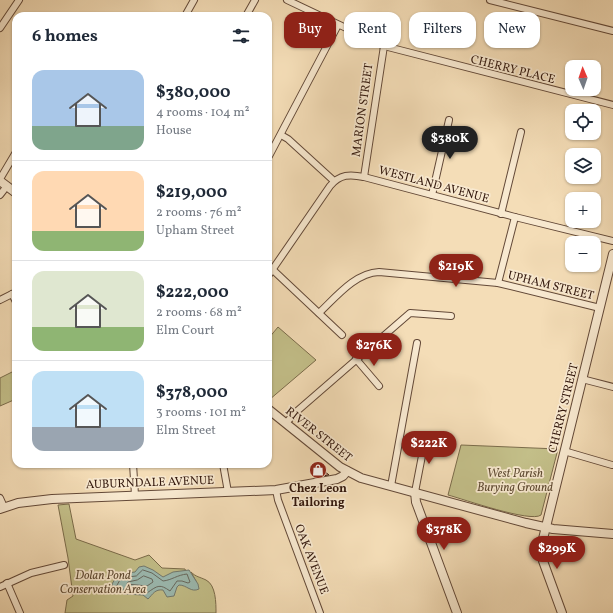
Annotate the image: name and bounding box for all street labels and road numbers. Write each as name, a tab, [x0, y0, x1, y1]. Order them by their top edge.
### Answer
street label: CHERRY PLACE	[469, 52, 557, 88]
street label: MARION STREET	[348, 62, 377, 158]
street label: WESTLAND AVENUE	[377, 163, 491, 207]
street label: UPHAM STREET	[506, 268, 596, 304]
street label: CHERRY STREET	[545, 362, 583, 455]
street label: RIVER STREET	[282, 404, 355, 466]
street label: AUBURNDALE AVENUE	[86, 473, 214, 493]
street label: OAK AVENUE	[290, 522, 332, 597]

